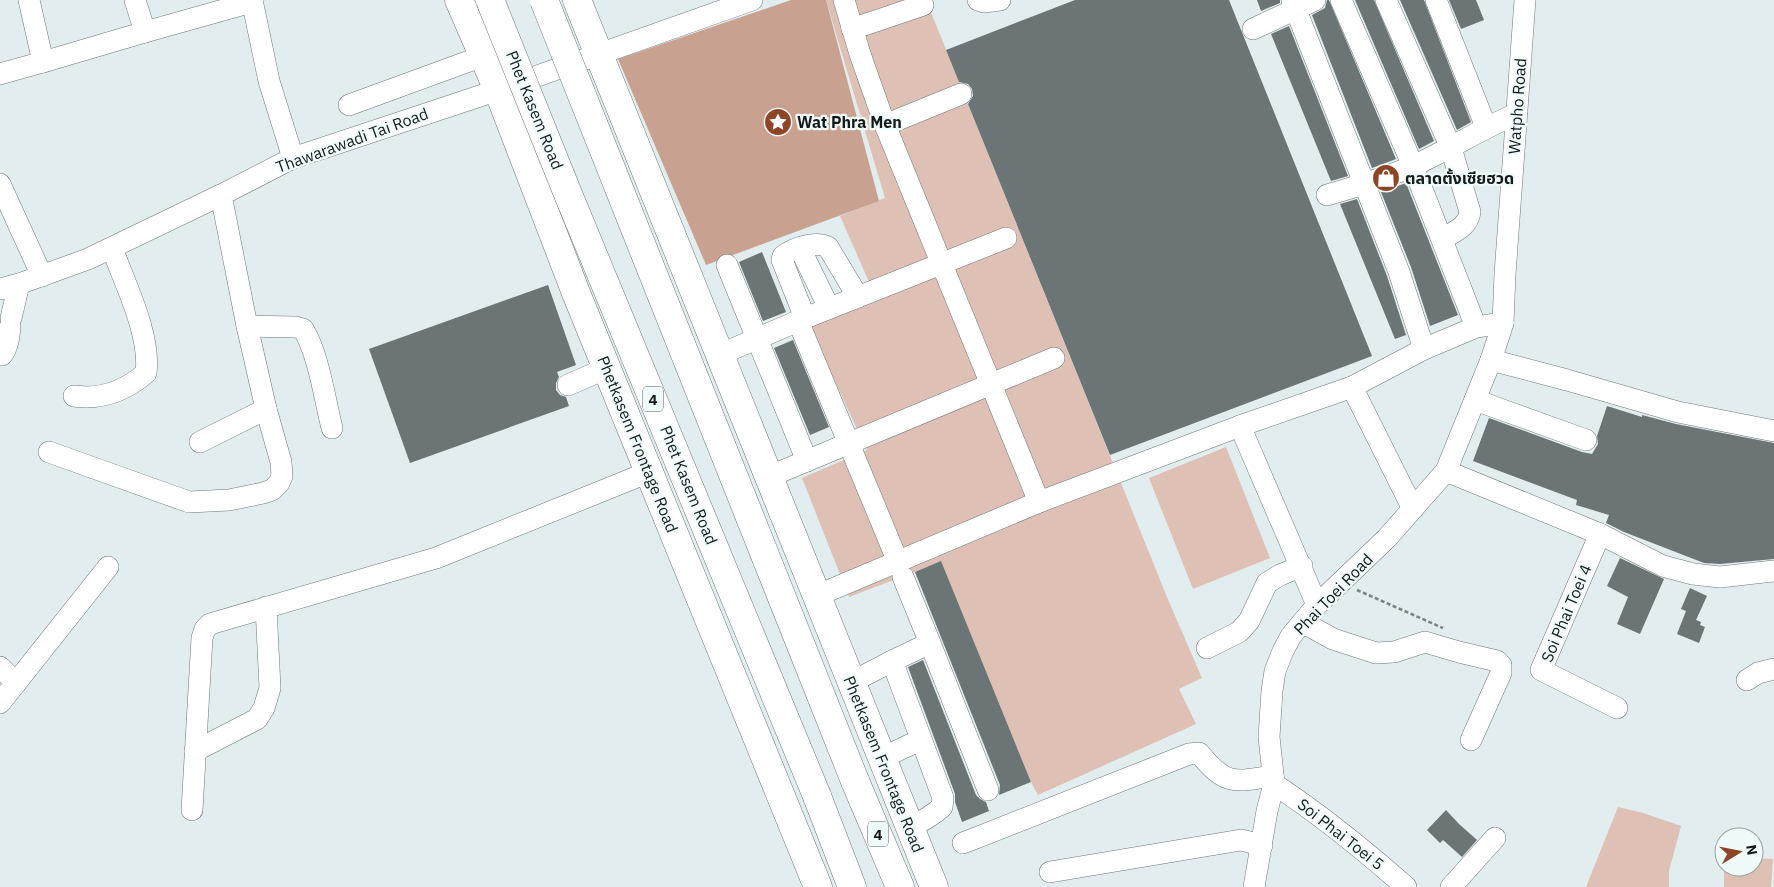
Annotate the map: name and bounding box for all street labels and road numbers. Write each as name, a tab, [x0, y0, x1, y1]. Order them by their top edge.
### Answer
street label: Phet Kasem Road	[502, 48, 568, 172]
street label: Watpho Road	[1504, 57, 1530, 155]
street label: Thawarawadi Tai Road	[273, 103, 431, 177]
street label: Phetkasem Frontage Road	[593, 353, 683, 535]
road number: 4	[643, 386, 663, 412]
street label: Phet Kasem Road	[656, 423, 722, 547]
street label: Phai Toei Road	[1289, 549, 1377, 639]
street label: Soi Phai Toei 4	[1536, 561, 1596, 665]
street label: Phetkasem Frontage Road	[839, 673, 929, 855]
street label: Soi Phai Toei 5	[1294, 794, 1388, 874]
road number: 4	[868, 822, 888, 846]

